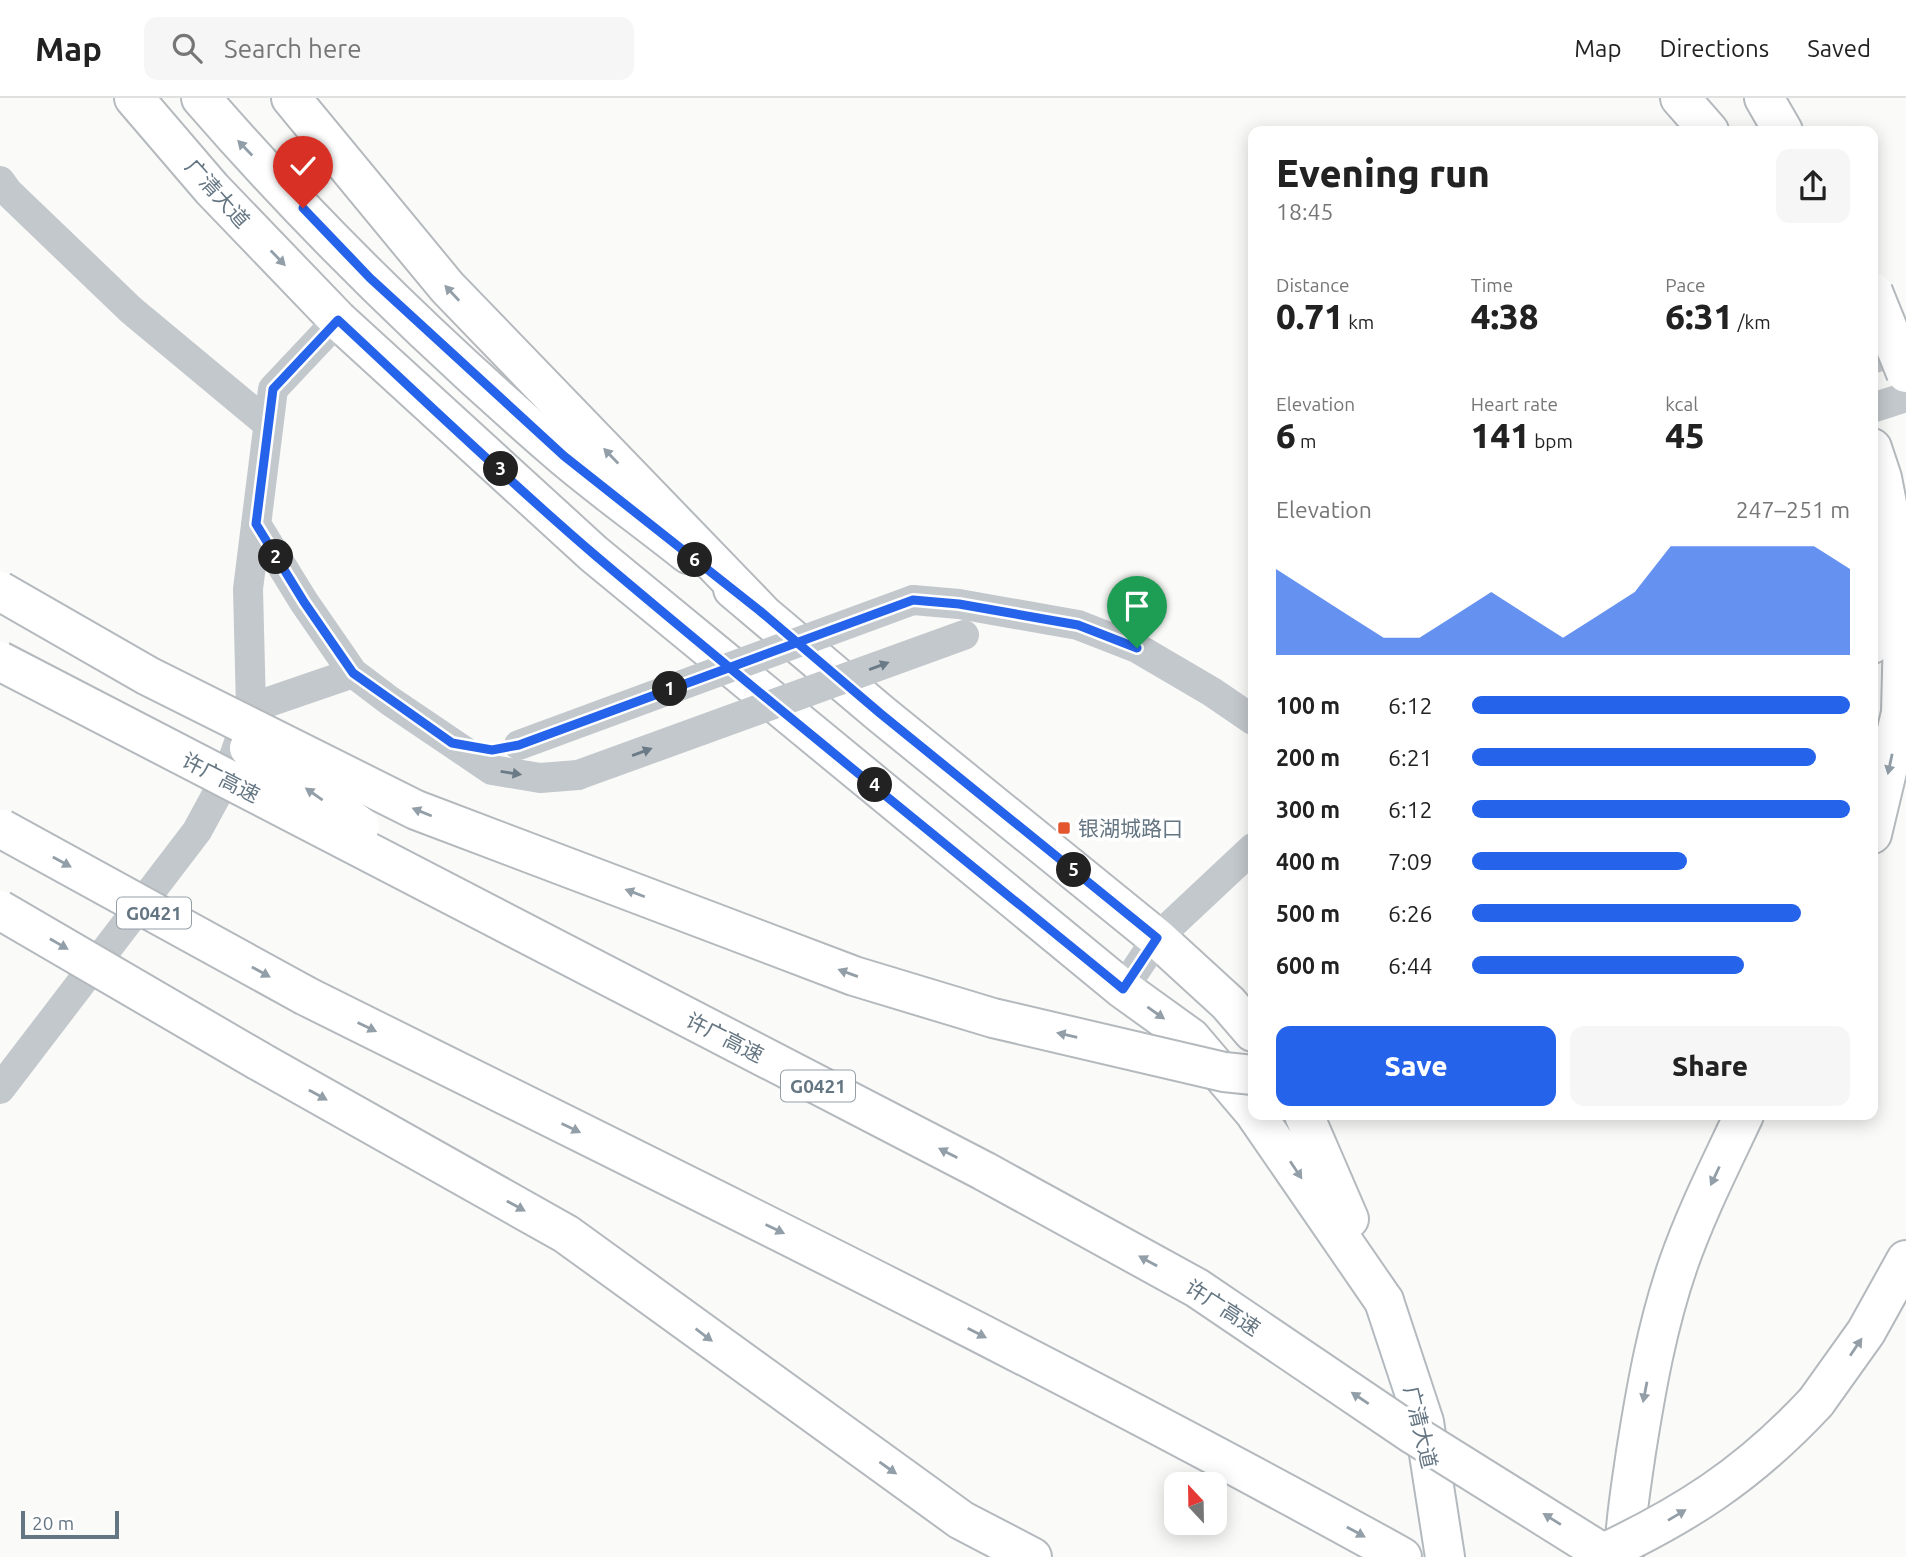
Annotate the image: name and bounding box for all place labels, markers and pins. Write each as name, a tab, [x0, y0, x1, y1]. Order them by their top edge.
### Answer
pin	[273, 136, 333, 208]
pin: 3	[484, 452, 518, 486]
pin: 2	[258, 540, 294, 574]
pin: 6	[678, 542, 712, 578]
pin	[1107, 576, 1167, 648]
pin: 1	[652, 672, 688, 706]
pin: 4	[858, 768, 892, 802]
place label: 银湖城路口	[1078, 816, 1183, 840]
marker: 银湖城路口	[1056, 820, 1072, 836]
pin: 5	[1056, 852, 1092, 888]

